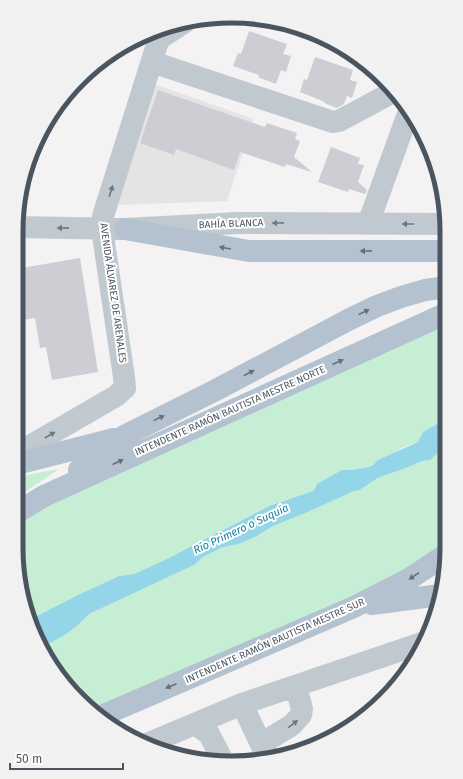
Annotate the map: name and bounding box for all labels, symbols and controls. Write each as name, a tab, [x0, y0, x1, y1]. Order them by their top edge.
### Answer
one-way arrow	[108, 185, 114, 197]
street label: BAHÍA BLANCA	[198, 215, 264, 231]
one-way arrow	[271, 220, 284, 226]
one-way arrow	[401, 221, 414, 227]
street label: AVENIDA ÁLVAREZ DE ARENALES	[97, 222, 131, 364]
one-way arrow	[56, 225, 69, 231]
one-way arrow	[219, 244, 231, 250]
one-way arrow	[359, 248, 372, 254]
one-way arrow	[358, 309, 370, 316]
one-way arrow	[332, 359, 344, 365]
street label: INTENDENTE RAMÓN BAUTISTA MESTRE NORTE	[132, 362, 327, 459]
one-way arrow	[243, 370, 255, 376]
one-way arrow	[154, 415, 165, 422]
one-way arrow	[44, 431, 56, 438]
one-way arrow	[112, 459, 123, 465]
water label: Río Primero o Suquía	[191, 501, 291, 557]
one-way arrow	[409, 572, 419, 580]
street label: INTENDENTE RAMÓN BAUTISTA MESTRE SUR	[183, 594, 367, 686]
one-way arrow	[165, 684, 177, 690]
one-way arrow	[287, 720, 298, 728]
scale bar	[10, 745, 123, 771]
text: 50 m	[16, 752, 42, 766]

